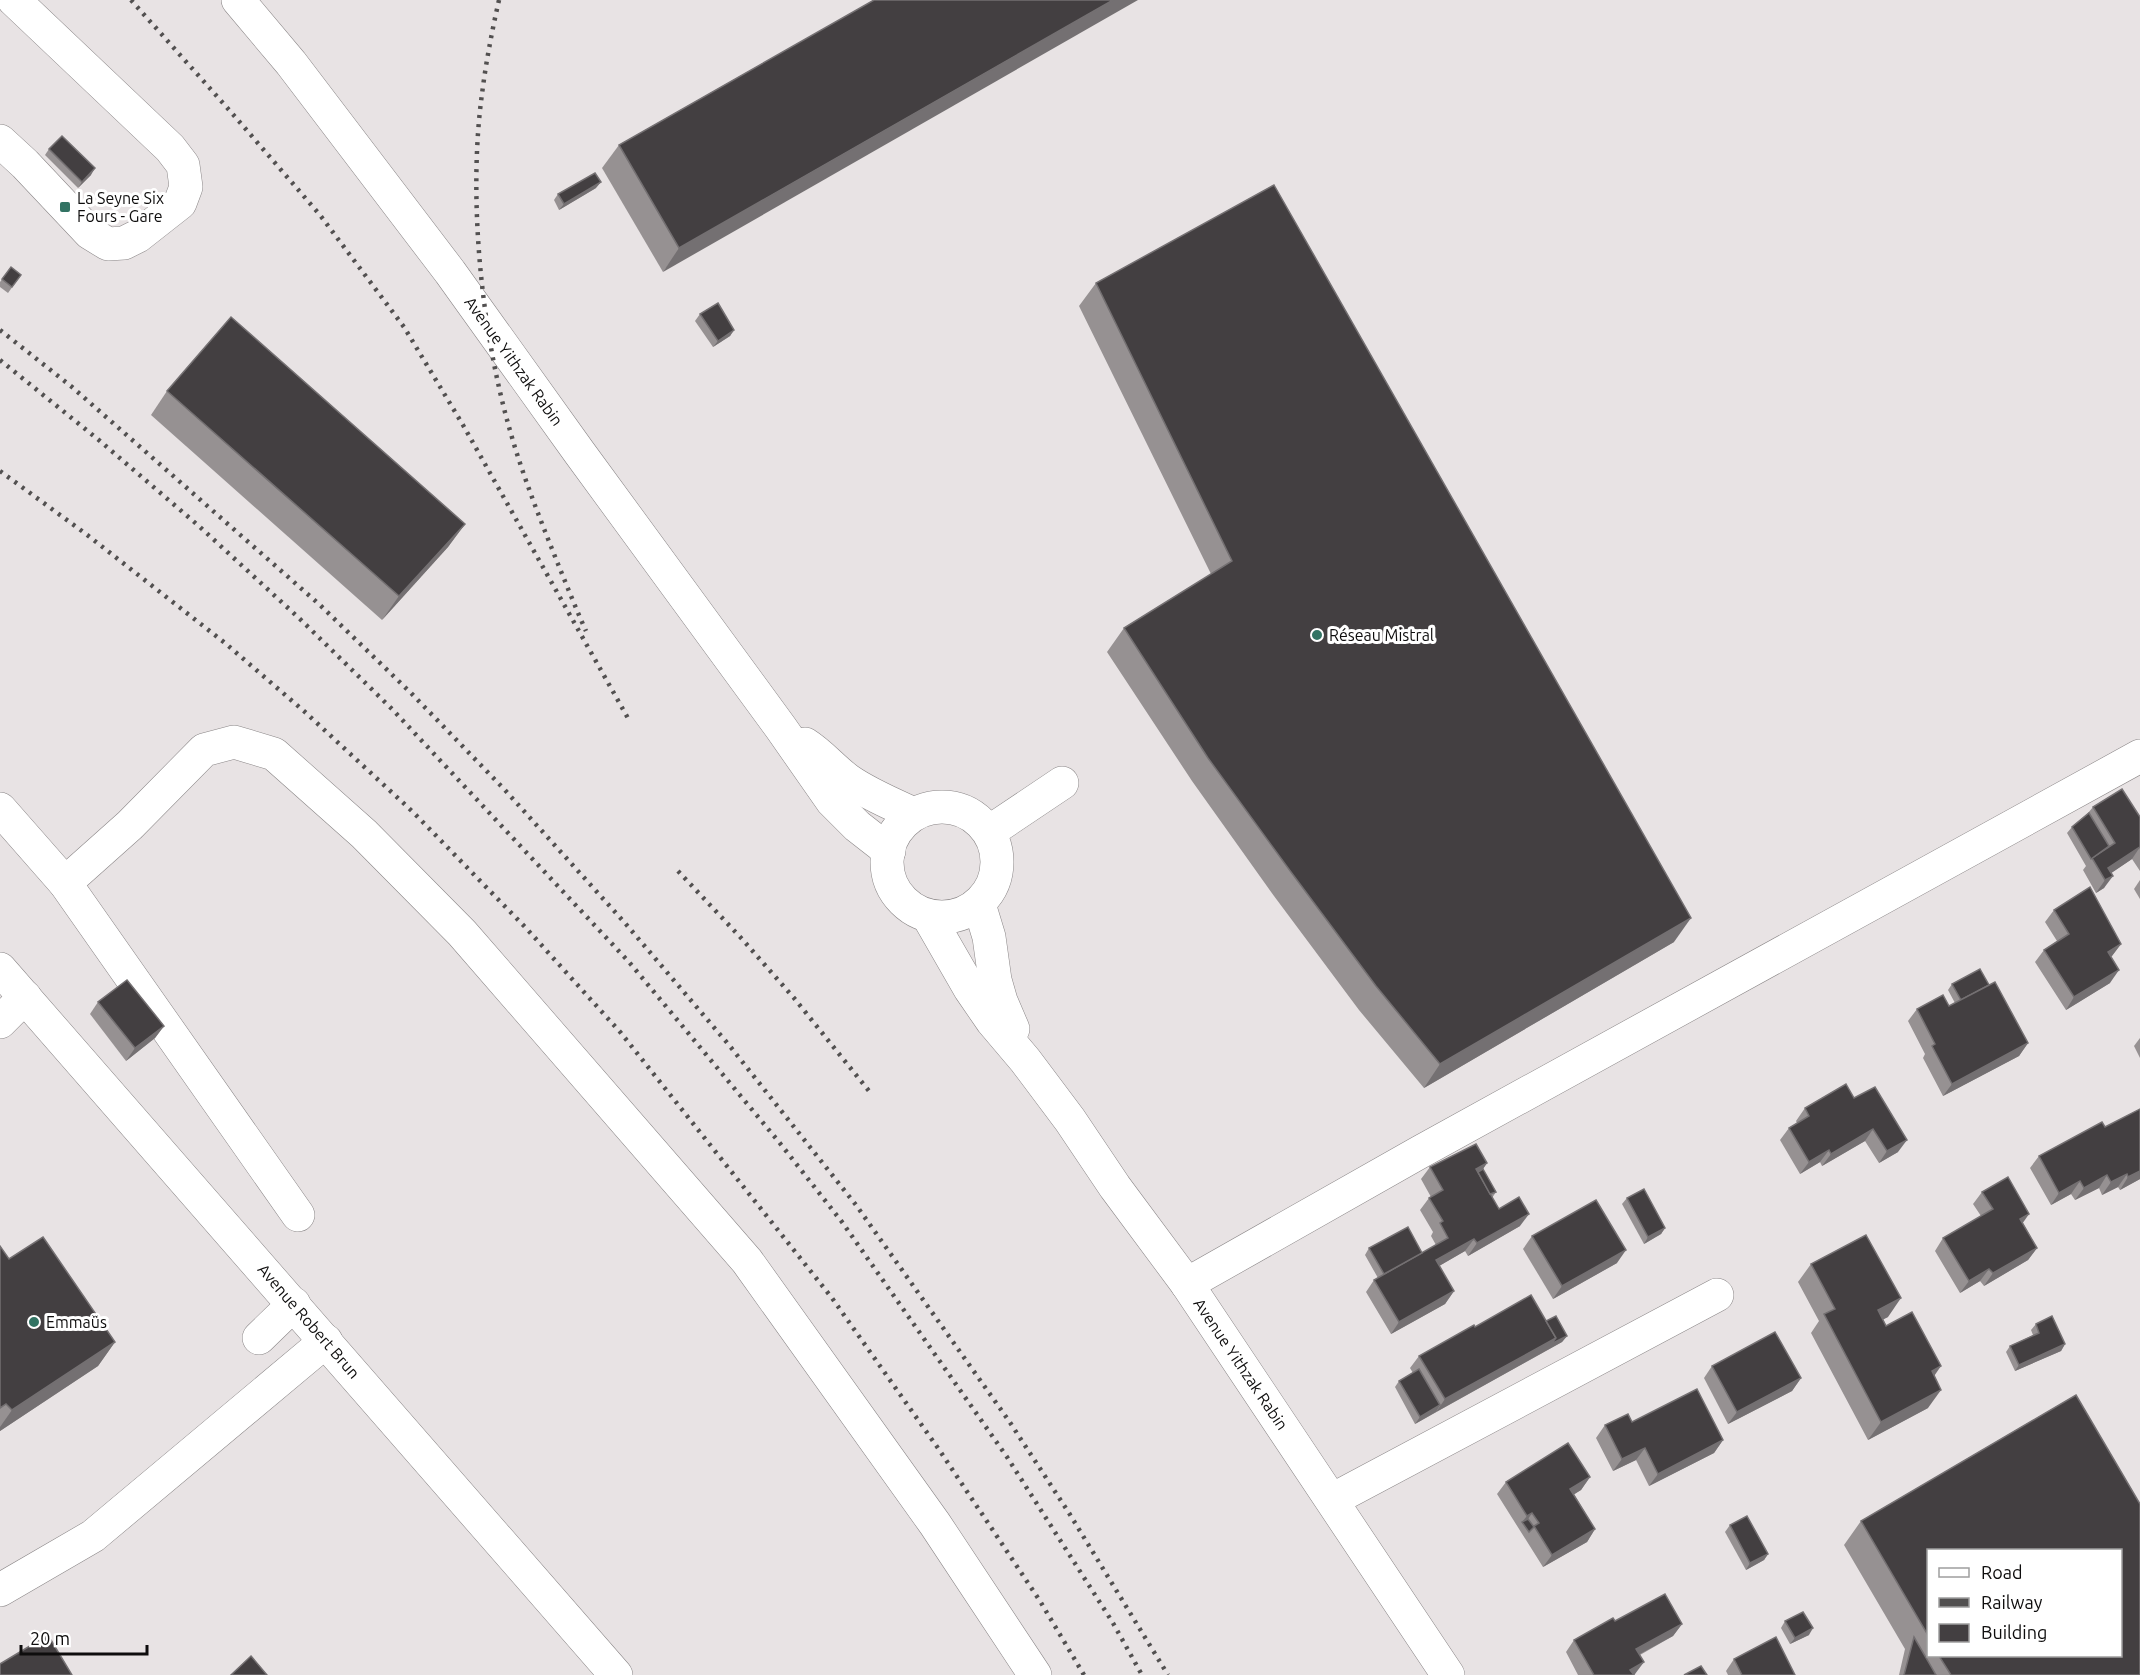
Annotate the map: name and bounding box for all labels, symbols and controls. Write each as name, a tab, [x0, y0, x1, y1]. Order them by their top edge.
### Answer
place label: La Seyne Six Fours - Gare	[77, 189, 164, 225]
marker: La Seyne Six Fours - Gare	[58, 200, 72, 214]
street label: Avenue Yithzak Rabin	[461, 293, 567, 429]
place label: Réseau Mistral	[1329, 626, 1434, 644]
marker: Réseau Mistral	[1310, 628, 1324, 642]
street label: Avenue Robert Brun	[254, 1260, 364, 1382]
street label: Avenue Yithzak Rabin	[1190, 1295, 1292, 1433]
place label: Emmaüs	[46, 1313, 107, 1331]
marker: Emmaüs	[27, 1315, 41, 1329]
legend	[1927, 1549, 2122, 1657]
text: Road	[1981, 1562, 2023, 1582]
text: Railway	[1981, 1592, 2043, 1612]
scale bar	[21, 1618, 147, 1656]
text: Building	[1981, 1622, 2047, 1642]
text: 20 m	[30, 1628, 70, 1648]

